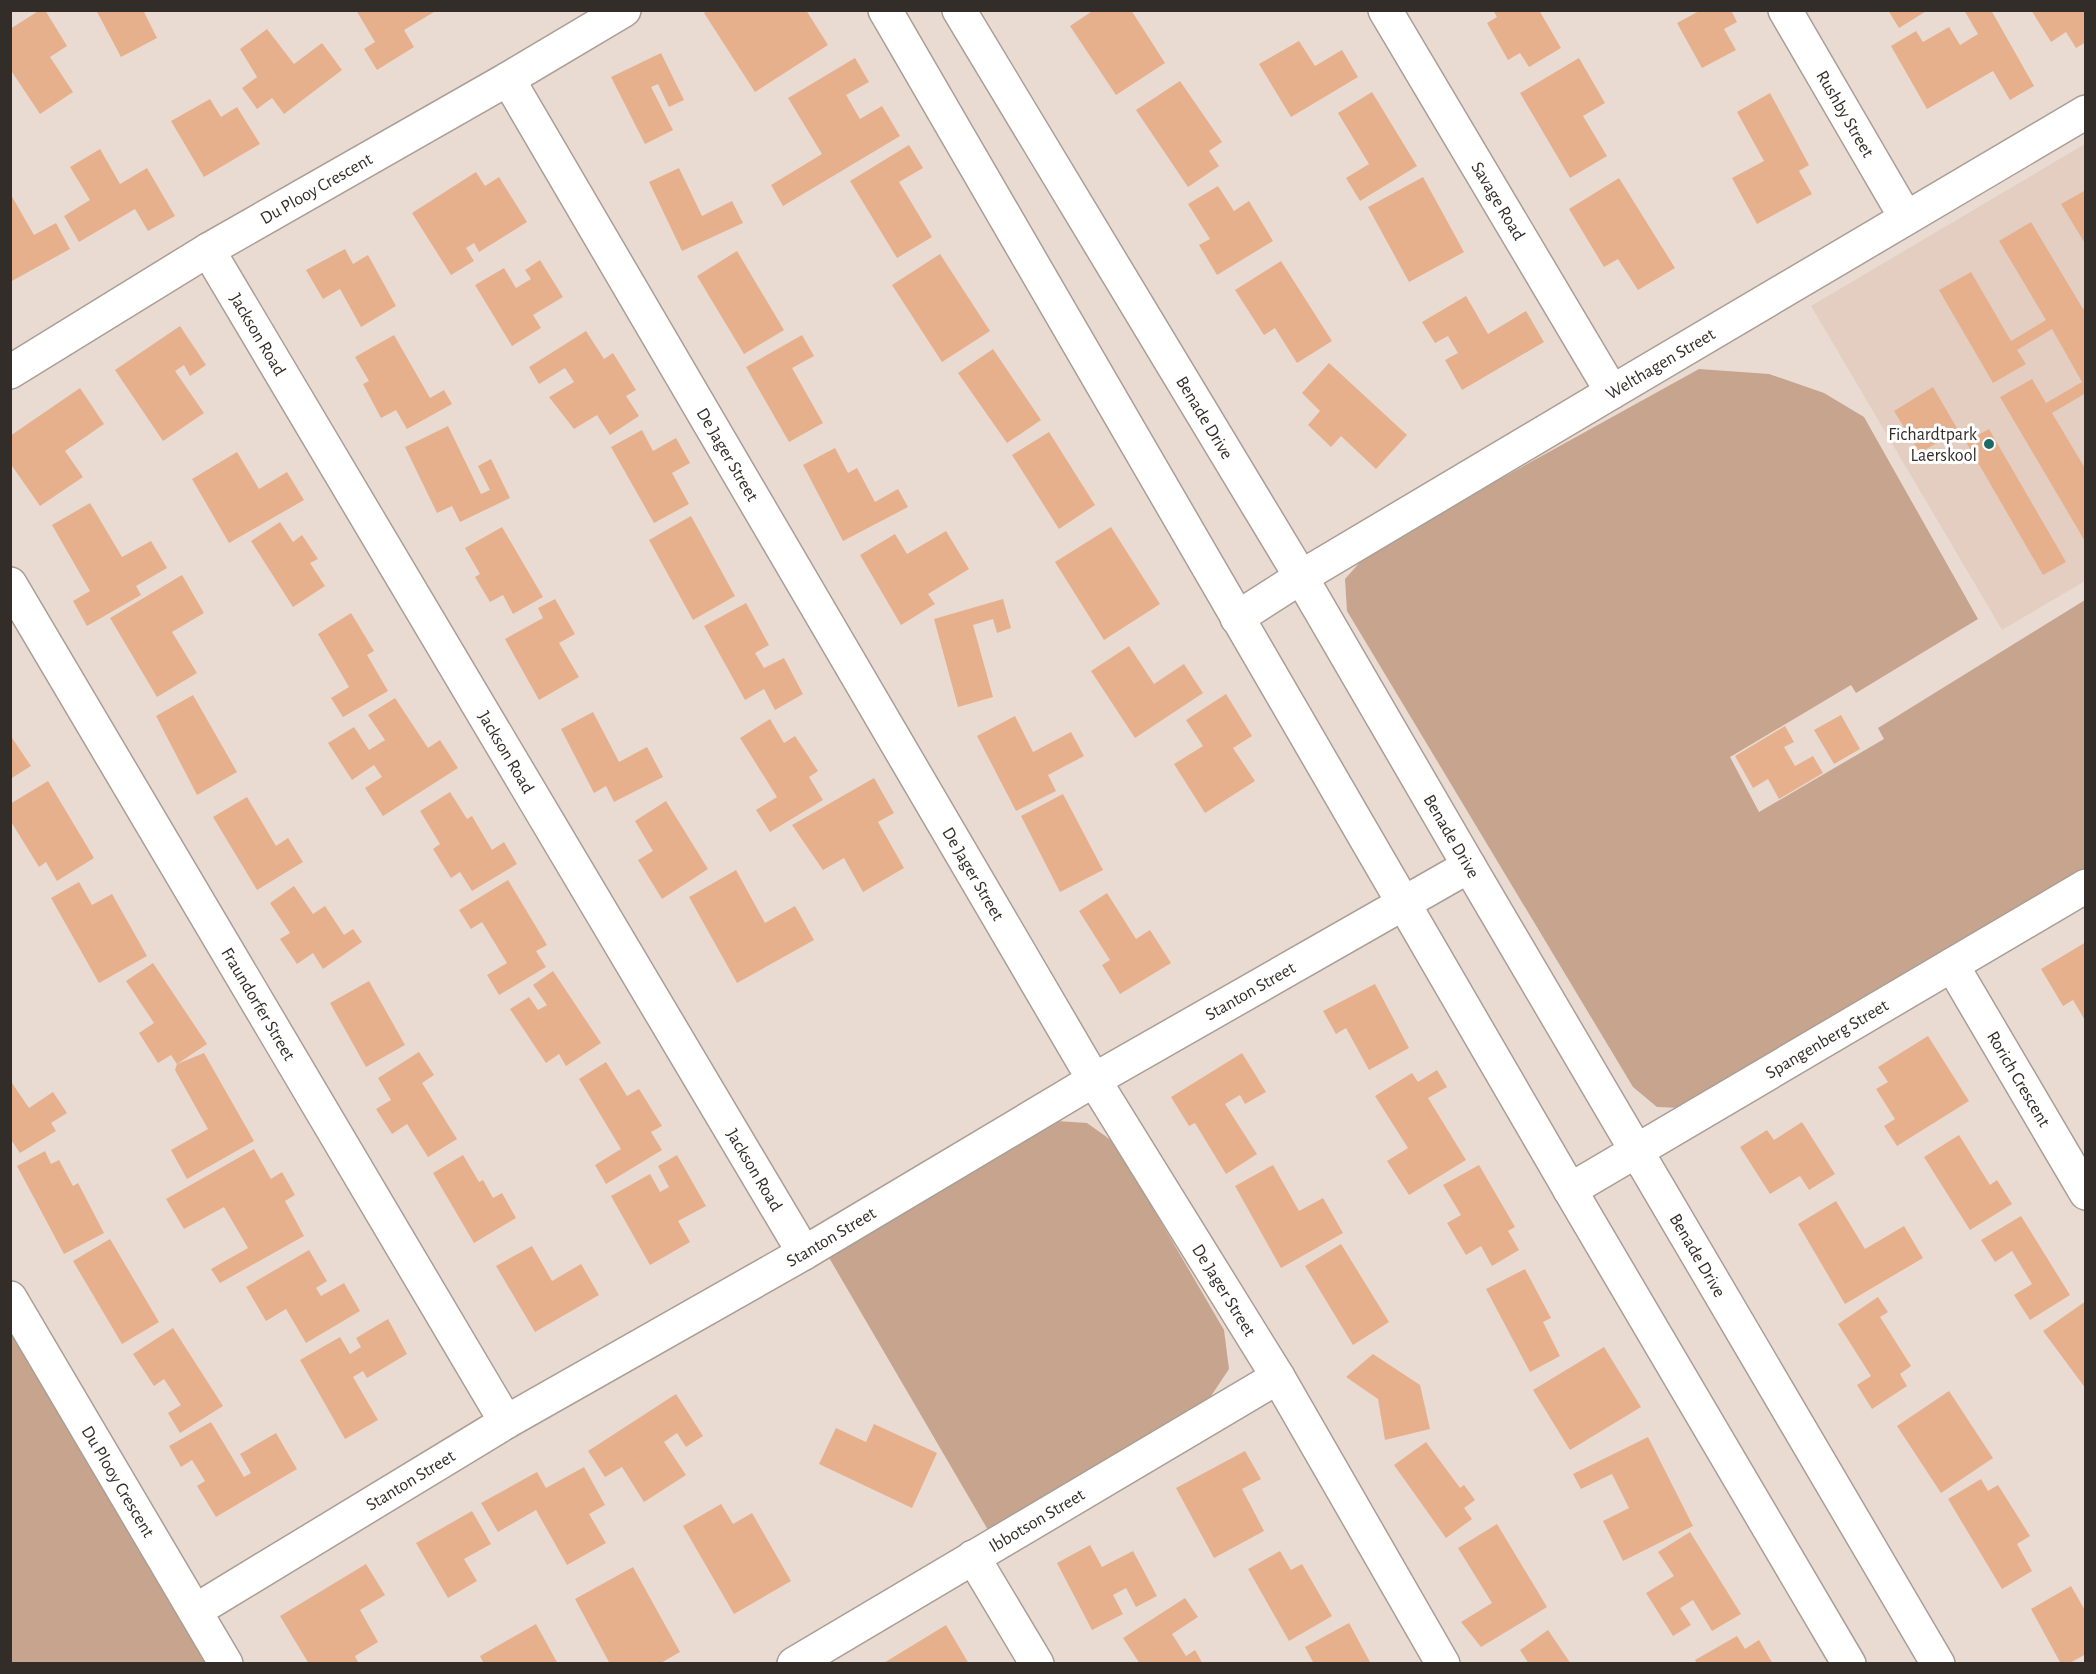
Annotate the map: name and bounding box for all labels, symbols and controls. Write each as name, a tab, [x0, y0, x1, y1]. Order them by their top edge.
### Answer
street label: Rushby Street	[1812, 68, 1877, 161]
street label: Du Plooy Crescent	[257, 150, 376, 228]
street label: Savage Road	[1467, 159, 1528, 244]
street label: Jackson Road	[226, 291, 288, 379]
street label: Welthagen Street	[1603, 325, 1719, 403]
street label: Benade Drive	[1172, 373, 1236, 463]
street label: De Jager Street	[693, 405, 761, 505]
place label: Fichardtpark Laerskool	[1888, 426, 1978, 465]
marker: Fichardtpark Laerskool	[1982, 437, 1996, 451]
street label: Jackson Road	[474, 708, 537, 797]
street label: Benade Drive	[1420, 792, 1482, 882]
street label: De Jager Street	[938, 825, 1007, 924]
street label: Fraundorfer Street	[217, 945, 298, 1064]
street label: Stanton Street	[1203, 959, 1299, 1024]
street label: Spangenberg Street	[1763, 996, 1892, 1083]
street label: Rorich Crescent	[1983, 1028, 2053, 1130]
street label: Jackson Road	[722, 1126, 785, 1215]
street label: Stanton Street	[784, 1204, 880, 1271]
street label: Benade Drive	[1665, 1211, 1728, 1301]
street label: De Jager Street	[1188, 1241, 1259, 1340]
street label: Du Plooy Crescent	[78, 1423, 157, 1541]
street label: Stanton Street	[363, 1447, 459, 1515]
street label: Ibbotson Street	[986, 1486, 1088, 1556]

